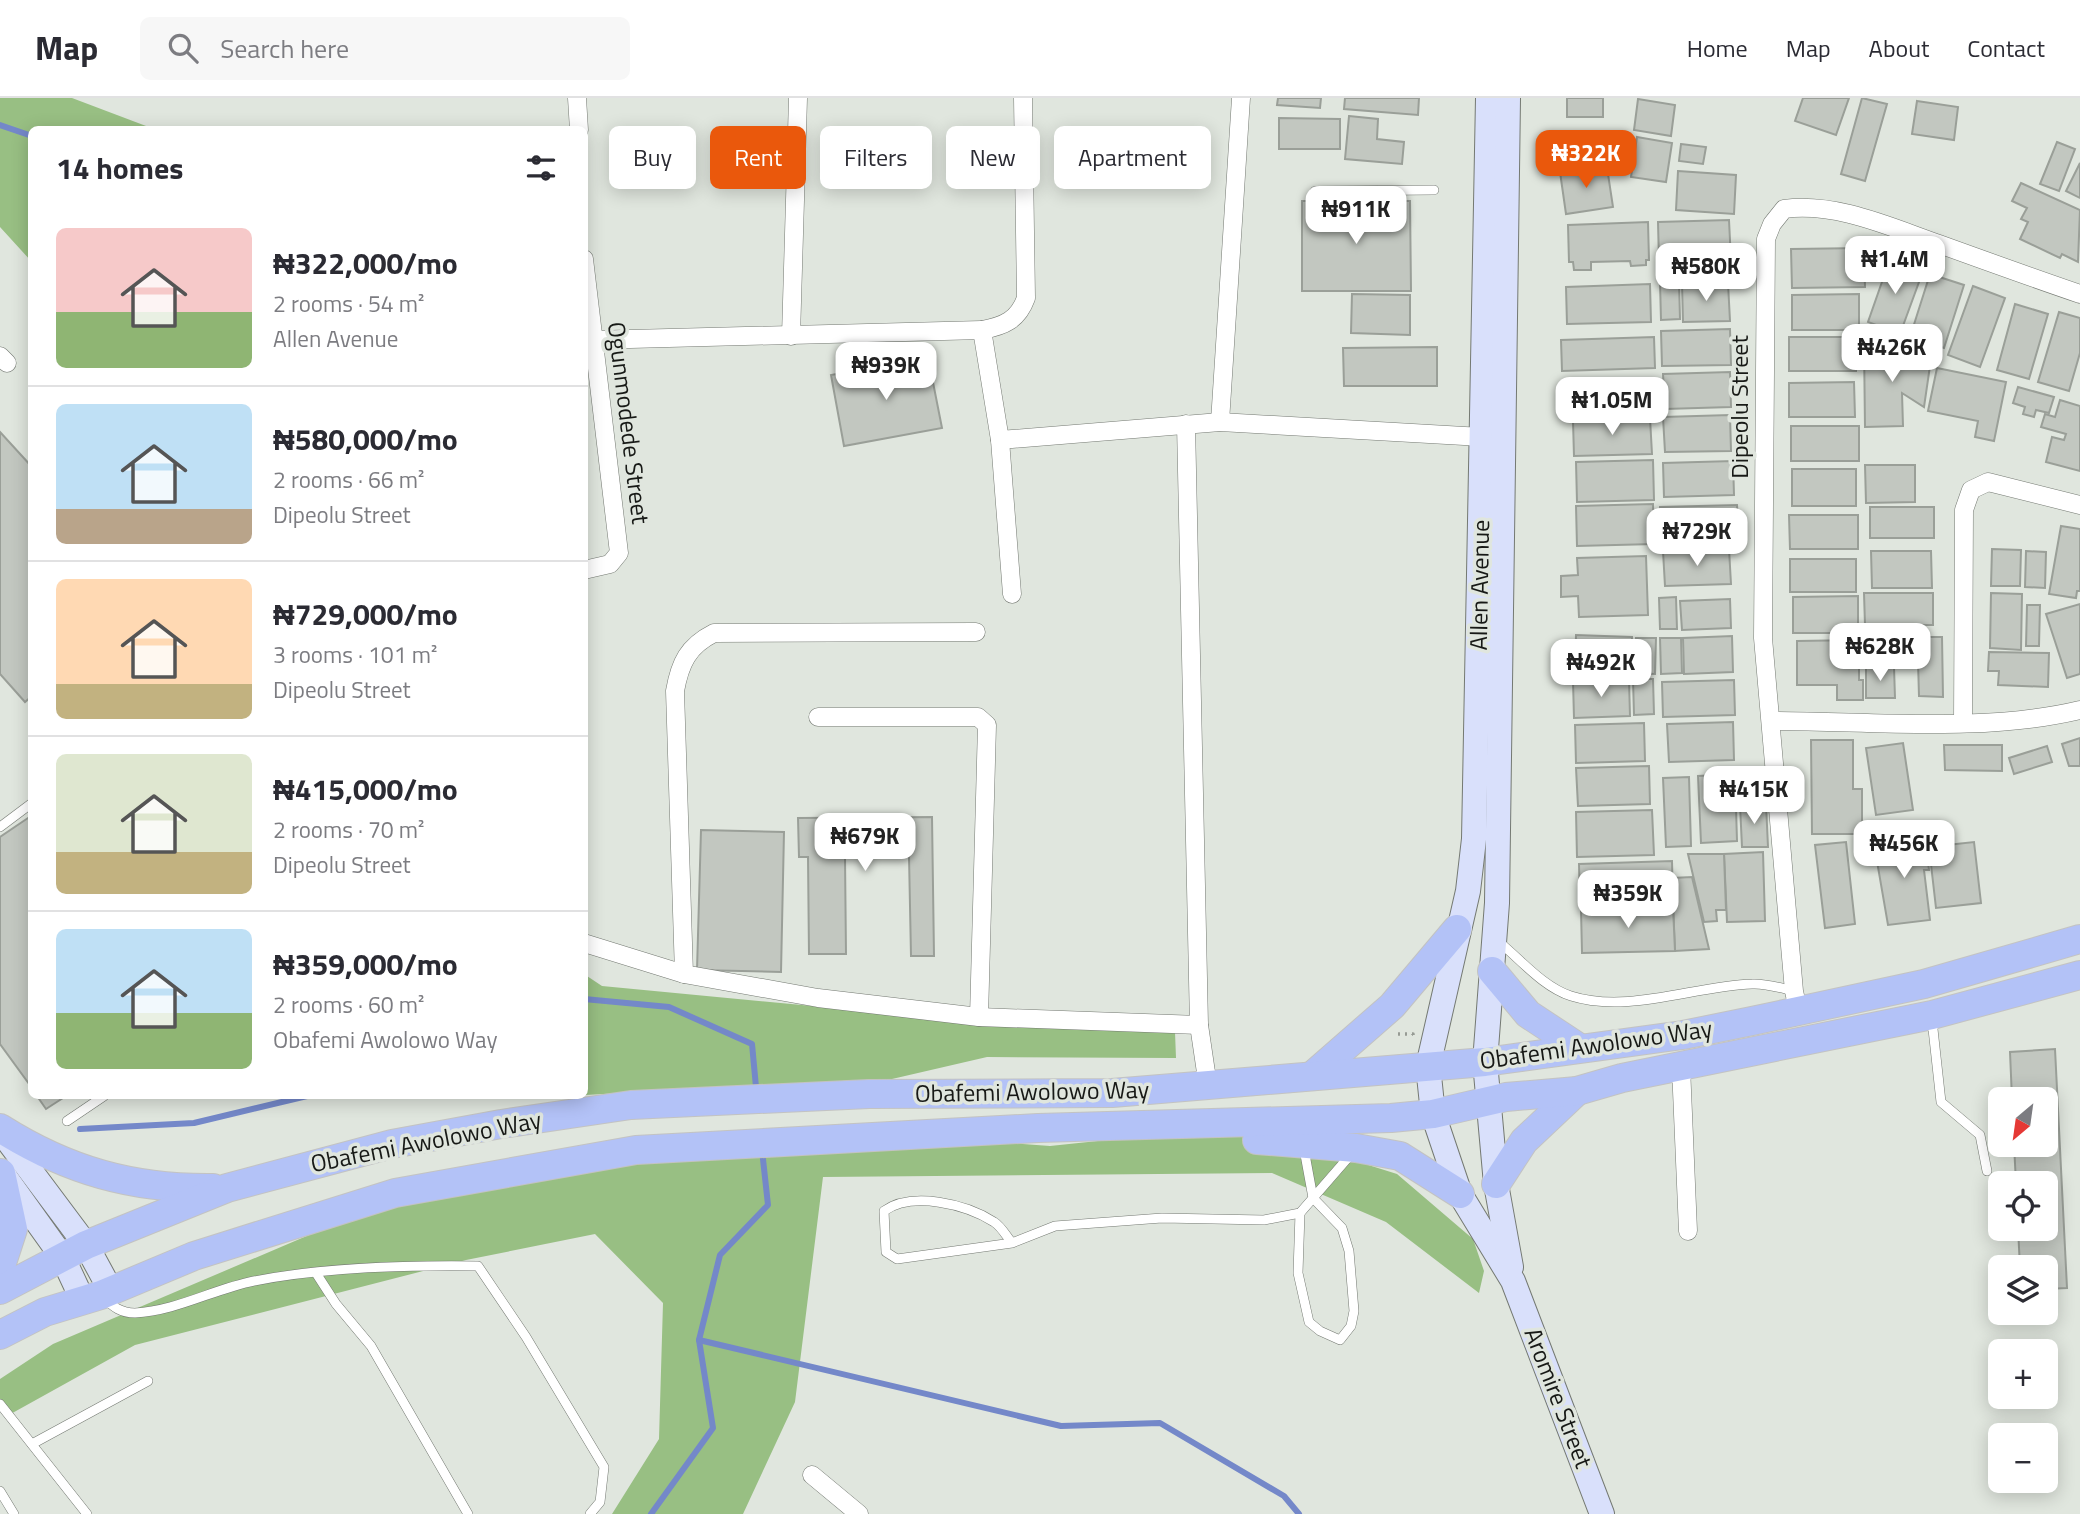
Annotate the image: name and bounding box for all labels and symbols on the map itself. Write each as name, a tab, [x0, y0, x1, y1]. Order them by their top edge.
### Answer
pin: ₦322K	[1537, 130, 1635, 190]
pin: ₦911K	[1307, 186, 1405, 246]
pin: ₦1.4M	[1846, 236, 1944, 296]
pin: ₦580K	[1657, 244, 1755, 303]
street label: Ogunmodede Street	[599, 320, 659, 527]
pin: ₦426K	[1843, 324, 1941, 384]
street label: Dipeolu Street	[1721, 335, 1757, 479]
pin: ₦939K	[837, 342, 935, 402]
pin: ₦1.05M	[1555, 378, 1669, 437]
pin: ₦729K	[1648, 508, 1746, 568]
street label: Allen Avenue	[1460, 519, 1498, 651]
pin: ₦628K	[1831, 624, 1929, 683]
pin: ₦492K	[1552, 640, 1650, 699]
pin: ₦415K	[1705, 766, 1803, 826]
pin: ₦679K	[816, 814, 914, 873]
pin: ₦456K	[1855, 820, 1953, 880]
pin: ₦359K	[1579, 870, 1677, 930]
street label: Obafemi Awolowo Way	[1477, 1010, 1715, 1078]
street label: Obafemi Awolowo Way	[915, 1071, 1150, 1111]
north arrow	[1988, 1087, 2058, 1157]
street label: Obafemi Awolowo Way	[307, 1101, 545, 1181]
street label: Aromire Street	[1516, 1322, 1602, 1474]

